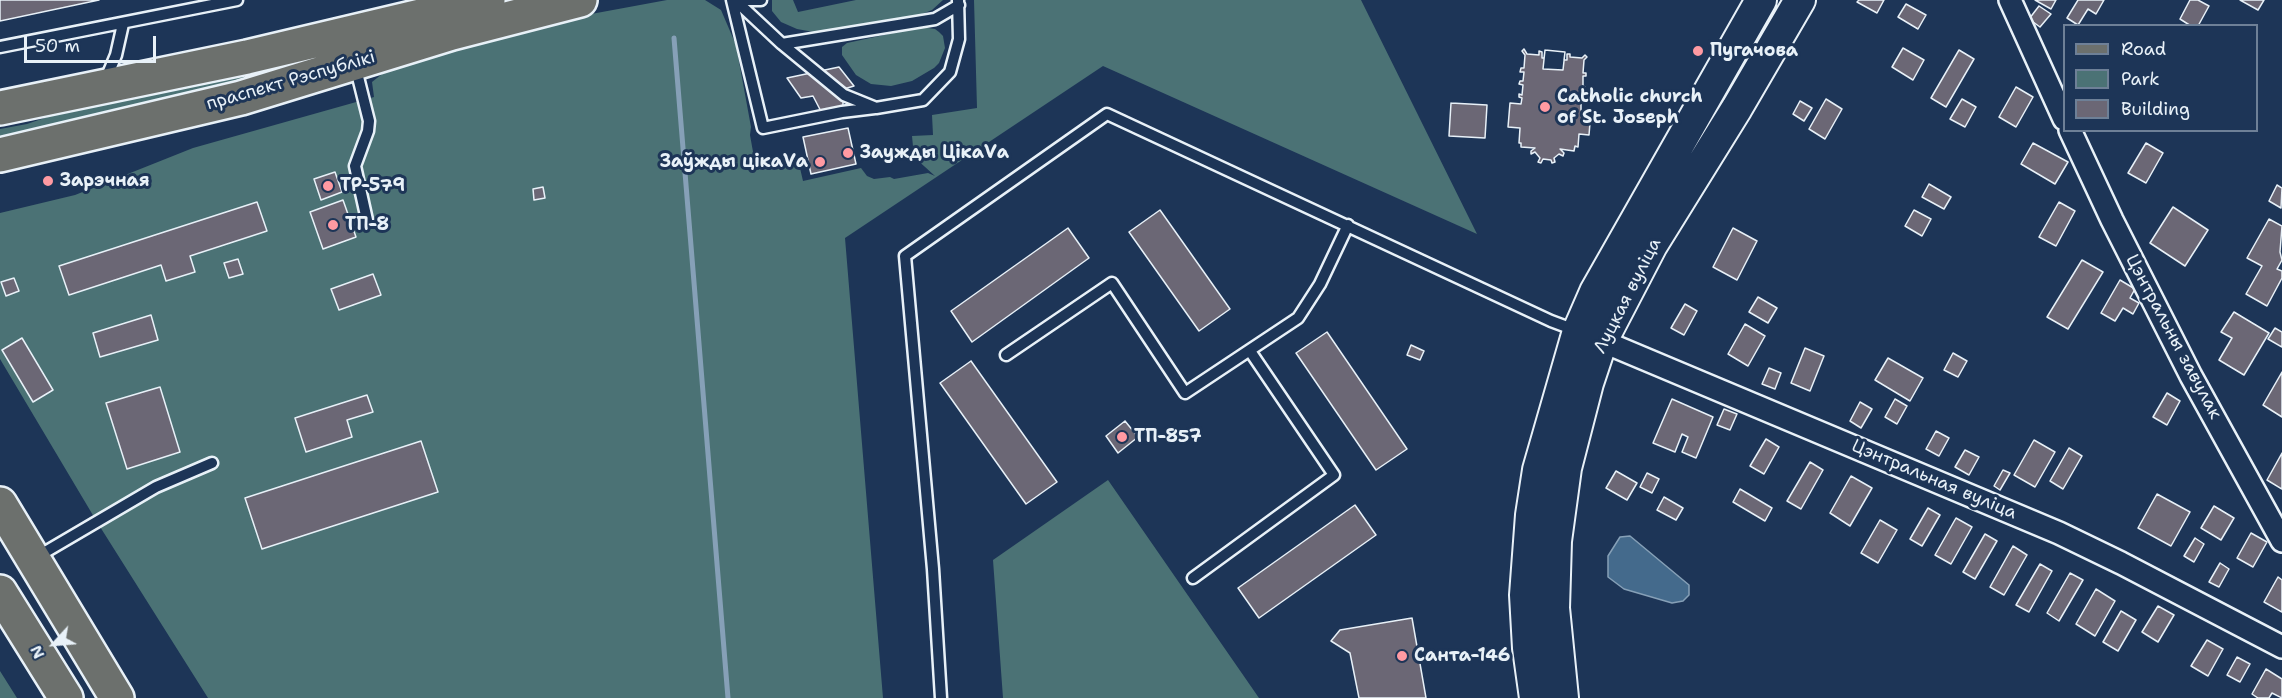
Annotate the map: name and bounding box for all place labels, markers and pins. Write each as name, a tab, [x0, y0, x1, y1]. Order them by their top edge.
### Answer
place label: Пугачова	[1710, 40, 1798, 62]
marker: Пугачова	[1691, 44, 1705, 58]
place label: Catholic church of St. Joseph	[1557, 86, 1703, 128]
marker: Catholic church of St. Joseph	[1538, 100, 1552, 114]
place label: Заужды ЦікаVа	[860, 142, 1009, 164]
marker: Заужды ЦікаVа	[841, 146, 855, 160]
place label: Заўжды цікаVа	[660, 151, 808, 173]
marker: Заўжды цікаVа	[813, 155, 827, 169]
place label: Зарэчная	[60, 170, 150, 192]
marker: Зарэчная	[41, 174, 55, 188]
place label: ТР-579	[340, 175, 405, 197]
marker: ТР-579	[321, 179, 335, 193]
place label: ТП-8	[345, 214, 389, 236]
marker: ТП-8	[326, 218, 340, 232]
place label: ТП-857	[1134, 426, 1202, 448]
marker: ТП-857	[1115, 430, 1129, 444]
place label: Санта-146	[1414, 645, 1510, 667]
marker: Санта-146	[1395, 649, 1409, 663]

